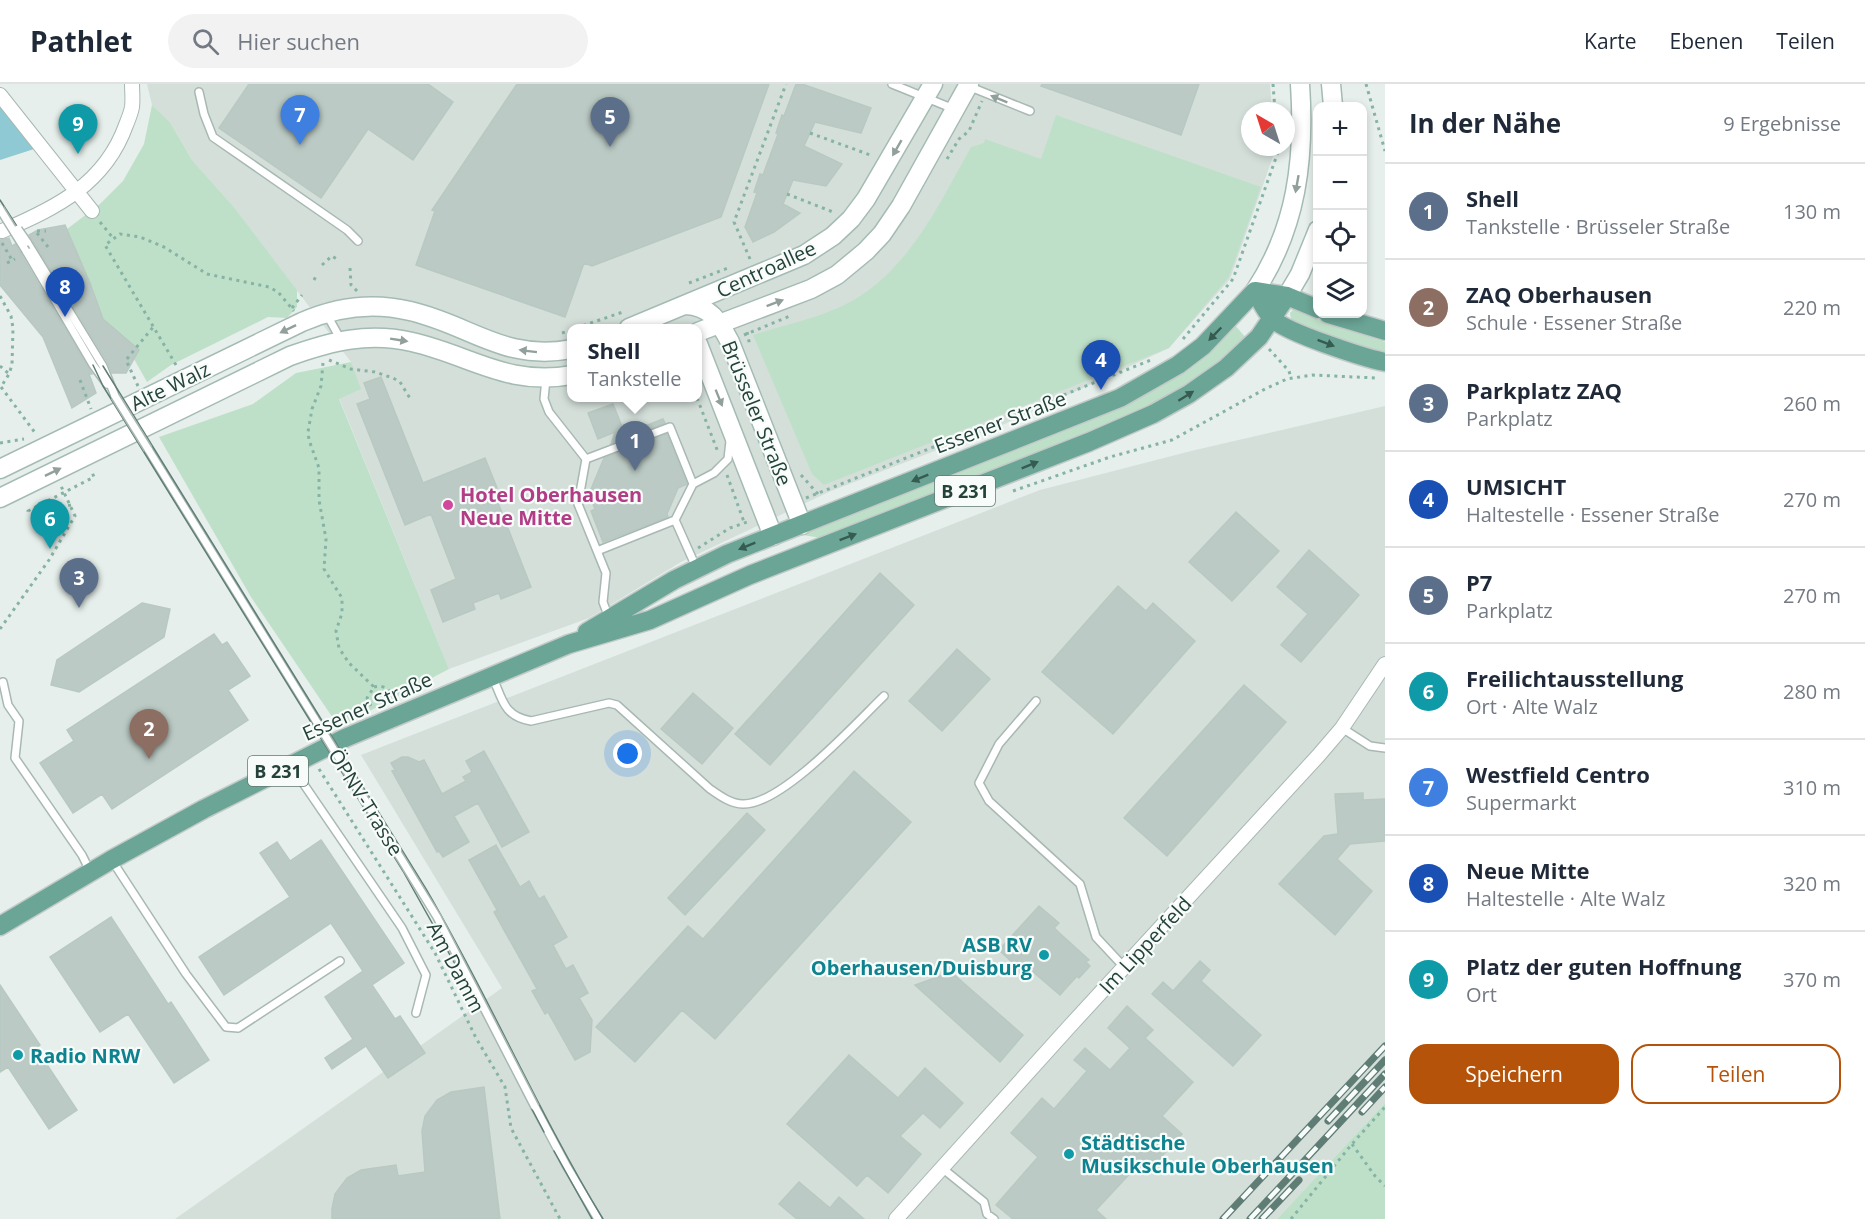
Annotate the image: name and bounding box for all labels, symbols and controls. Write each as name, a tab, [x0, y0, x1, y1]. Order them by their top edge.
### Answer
search box	[168, 14, 588, 68]
text: Pathlet	[30, 22, 132, 60]
icon: search	[189, 25, 222, 58]
text: Hier suchen	[237, 26, 360, 56]
text: Karte	[1584, 27, 1637, 55]
text: Ebenen	[1670, 27, 1743, 55]
text: Teilen	[1776, 27, 1835, 55]
one-way arrow	[990, 94, 1008, 103]
pin: 7	[280, 95, 320, 145]
pin: 5	[590, 98, 630, 147]
north arrow	[1241, 102, 1295, 156]
map controls	[1313, 102, 1367, 318]
button: +	[1313, 102, 1367, 156]
pin: 9	[58, 104, 98, 154]
text: In der Nähe	[1409, 105, 1561, 141]
text: 9 Ergebnisse	[1723, 110, 1841, 137]
one-way arrow	[892, 140, 902, 157]
button: −	[1313, 156, 1367, 210]
one-way arrow	[1292, 175, 1301, 194]
text: Shell	[1466, 183, 1519, 213]
text: 1	[1423, 198, 1434, 225]
text: 130 m	[1783, 198, 1841, 225]
button: locate	[1313, 210, 1367, 264]
text: Tankstelle · Brüsseler Straße	[1466, 213, 1730, 240]
street label: Centroallee	[712, 234, 820, 304]
button: layers	[1313, 264, 1367, 318]
pin: 8	[46, 268, 84, 317]
text: ZAQ Oberhausen	[1466, 279, 1652, 309]
text: 2	[1423, 294, 1434, 321]
text: 220 m	[1783, 294, 1841, 321]
one-way arrow	[766, 298, 784, 307]
text: Schule · Essener Straße	[1466, 309, 1682, 336]
one-way arrow	[279, 324, 296, 333]
popup	[567, 324, 702, 402]
one-way arrow	[1208, 326, 1222, 341]
one-way arrow	[390, 335, 409, 344]
text: Shell	[587, 335, 640, 365]
street label: Brüsseler Straße	[716, 336, 798, 490]
one-way arrow	[1317, 339, 1335, 348]
pin: 4	[1082, 340, 1120, 390]
one-way arrow	[519, 347, 538, 356]
street label: Alte Walz	[126, 355, 214, 417]
text: Tankstelle	[587, 365, 682, 392]
text: Parkplatz ZAQ	[1466, 375, 1622, 405]
street label: Essener Straße	[930, 384, 1070, 460]
one-way arrow	[715, 389, 724, 407]
one-way arrow	[1178, 390, 1194, 401]
text: 3	[1423, 390, 1434, 417]
text: 260 m	[1783, 390, 1841, 417]
text: Parkplatz	[1466, 405, 1553, 432]
pin: 1	[616, 422, 654, 471]
one-way arrow	[1021, 460, 1039, 469]
one-way arrow	[44, 467, 61, 476]
text: UMSICHT	[1466, 471, 1566, 501]
one-way arrow	[911, 474, 929, 483]
road number: B 231	[935, 476, 995, 506]
place label: Hotel Oberhausen Neue Mitte	[460, 481, 642, 531]
text: 4	[1423, 486, 1434, 513]
text: 270 m	[1783, 486, 1841, 513]
marker: Hotel Oberhausen Neue Mitte	[441, 498, 455, 512]
pin: 6	[31, 500, 70, 549]
text: Haltestelle · Essener Straße	[1466, 501, 1719, 528]
one-way arrow	[840, 532, 858, 542]
one-way arrow	[738, 542, 756, 552]
pin: 3	[60, 558, 98, 608]
text: P7	[1466, 567, 1492, 597]
text: 5	[1423, 582, 1434, 609]
text: 270 m	[1783, 582, 1841, 609]
text: Parkplatz	[1466, 597, 1553, 624]
text: Freilichtausstellung	[1466, 663, 1683, 693]
street label: Essener Straße	[298, 665, 436, 747]
text: 6	[1423, 678, 1434, 705]
text: 280 m	[1783, 678, 1841, 705]
text: Ort · Alte Walz	[1466, 693, 1598, 720]
pin: 2	[130, 710, 168, 759]
your location	[613, 739, 642, 768]
street label: ÖPNV-Trasse	[322, 743, 410, 861]
road number: B 231	[248, 756, 308, 786]
text: Westfield Centro	[1466, 759, 1650, 789]
text: 7	[1423, 774, 1434, 801]
text: 310 m	[1783, 774, 1841, 801]
text: Supermarkt	[1466, 789, 1576, 816]
text: Neue Mitte	[1466, 855, 1590, 885]
text: 8	[1423, 870, 1434, 897]
text: 320 m	[1783, 870, 1841, 897]
text: Haltestelle · Alte Walz	[1466, 885, 1665, 912]
street label: Im Lipperfeld	[1093, 890, 1197, 1000]
street label: Am Damm	[421, 917, 491, 1017]
place label: ASB RV Oberhausen/Duisburg	[811, 931, 1033, 981]
marker: ASB RV Oberhausen/Duisburg	[1037, 948, 1051, 962]
text: Platz der guten Hoffnung	[1466, 951, 1741, 981]
text: 9	[1423, 966, 1434, 993]
text: 370 m	[1783, 966, 1841, 993]
text: Ort	[1466, 981, 1497, 1008]
place label: Radio NRW	[30, 1042, 141, 1069]
button: Speichern	[1409, 1044, 1619, 1104]
button: Teilen	[1631, 1044, 1841, 1104]
marker: Radio NRW	[11, 1048, 25, 1062]
place label: Städtische Musikschule Oberhausen	[1081, 1129, 1334, 1179]
marker: Städtische Musikschule Oberhausen	[1062, 1147, 1076, 1161]

